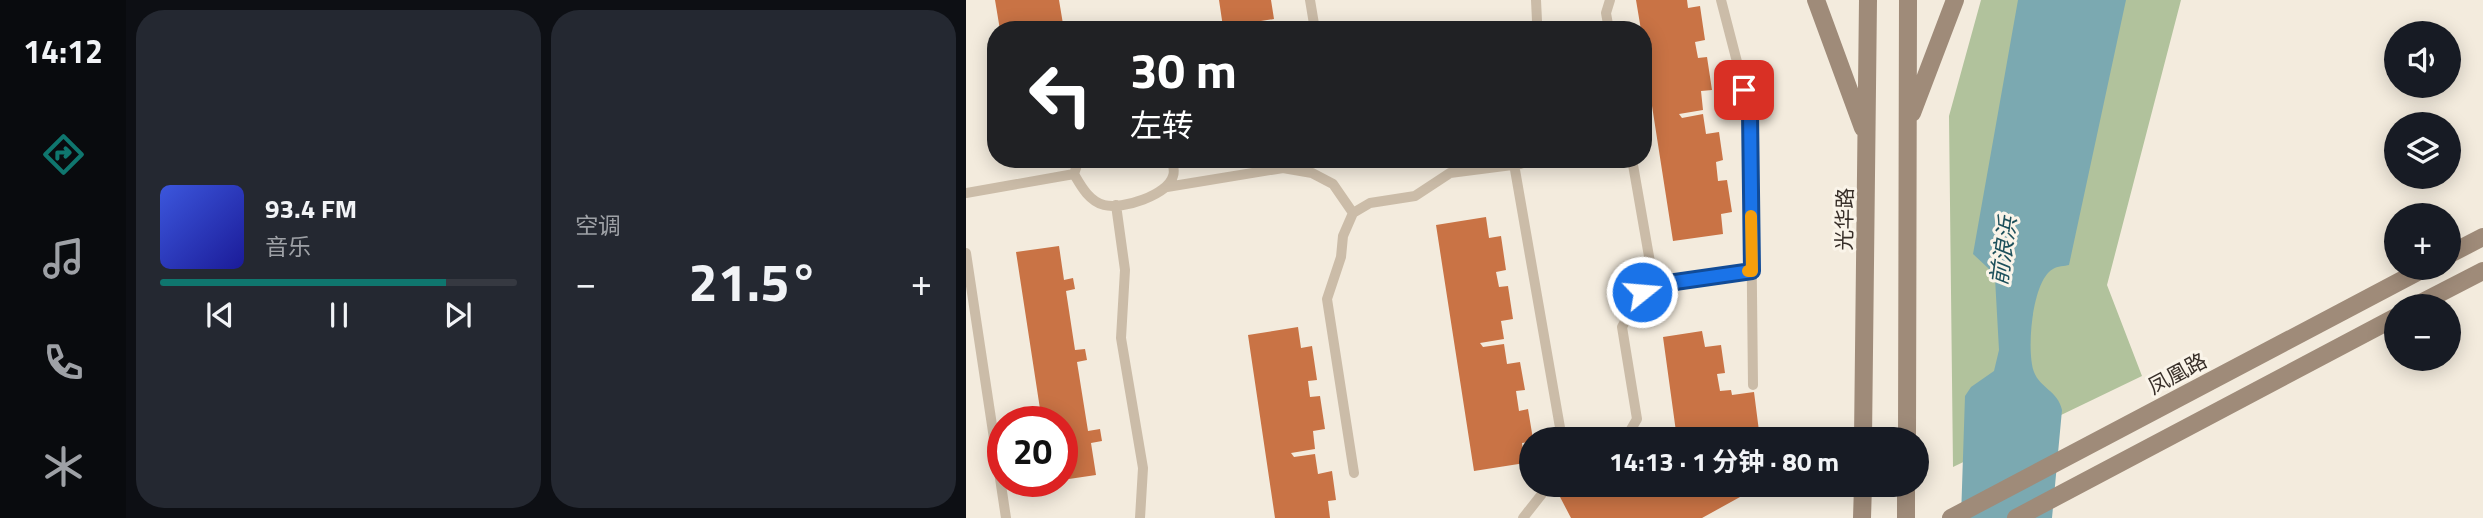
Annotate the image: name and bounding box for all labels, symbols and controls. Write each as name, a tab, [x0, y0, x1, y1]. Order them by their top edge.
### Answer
map controls	[2384, 21, 2461, 371]
button: sound	[2384, 21, 2461, 98]
text: 14:12	[23, 27, 103, 75]
text: 30 m	[1130, 32, 1237, 107]
icon: left	[1015, 49, 1106, 140]
pin	[1714, 60, 1774, 120]
icon: arrive	[1725, 71, 1763, 109]
text: 左转	[1130, 101, 1194, 149]
button: layers	[2384, 112, 2461, 189]
icon: directions	[39, 130, 88, 179]
street label: 光华路	[1827, 187, 1861, 251]
text: 93.4 FM	[265, 189, 357, 228]
button: +	[2384, 203, 2461, 280]
text: 空调	[575, 208, 621, 243]
water label: 前浪浜	[1981, 212, 2025, 288]
text: 音乐	[265, 229, 311, 264]
icon: music	[39, 234, 88, 283]
text: 21.5°	[689, 242, 818, 321]
text: −	[575, 253, 596, 311]
text: +	[911, 253, 932, 311]
position arrow	[1605, 255, 1679, 329]
button: −	[2384, 294, 2461, 371]
icon: previous	[201, 296, 239, 334]
icon: pause	[320, 296, 358, 334]
icon: next	[439, 296, 477, 334]
icon: phone	[39, 338, 88, 387]
street label: 凤凰路	[2142, 344, 2212, 402]
speed limit sign: 20	[987, 406, 1078, 497]
icon: climate	[39, 442, 88, 491]
text: 14:13 · 1 分钟 · 80 m	[1609, 442, 1839, 481]

